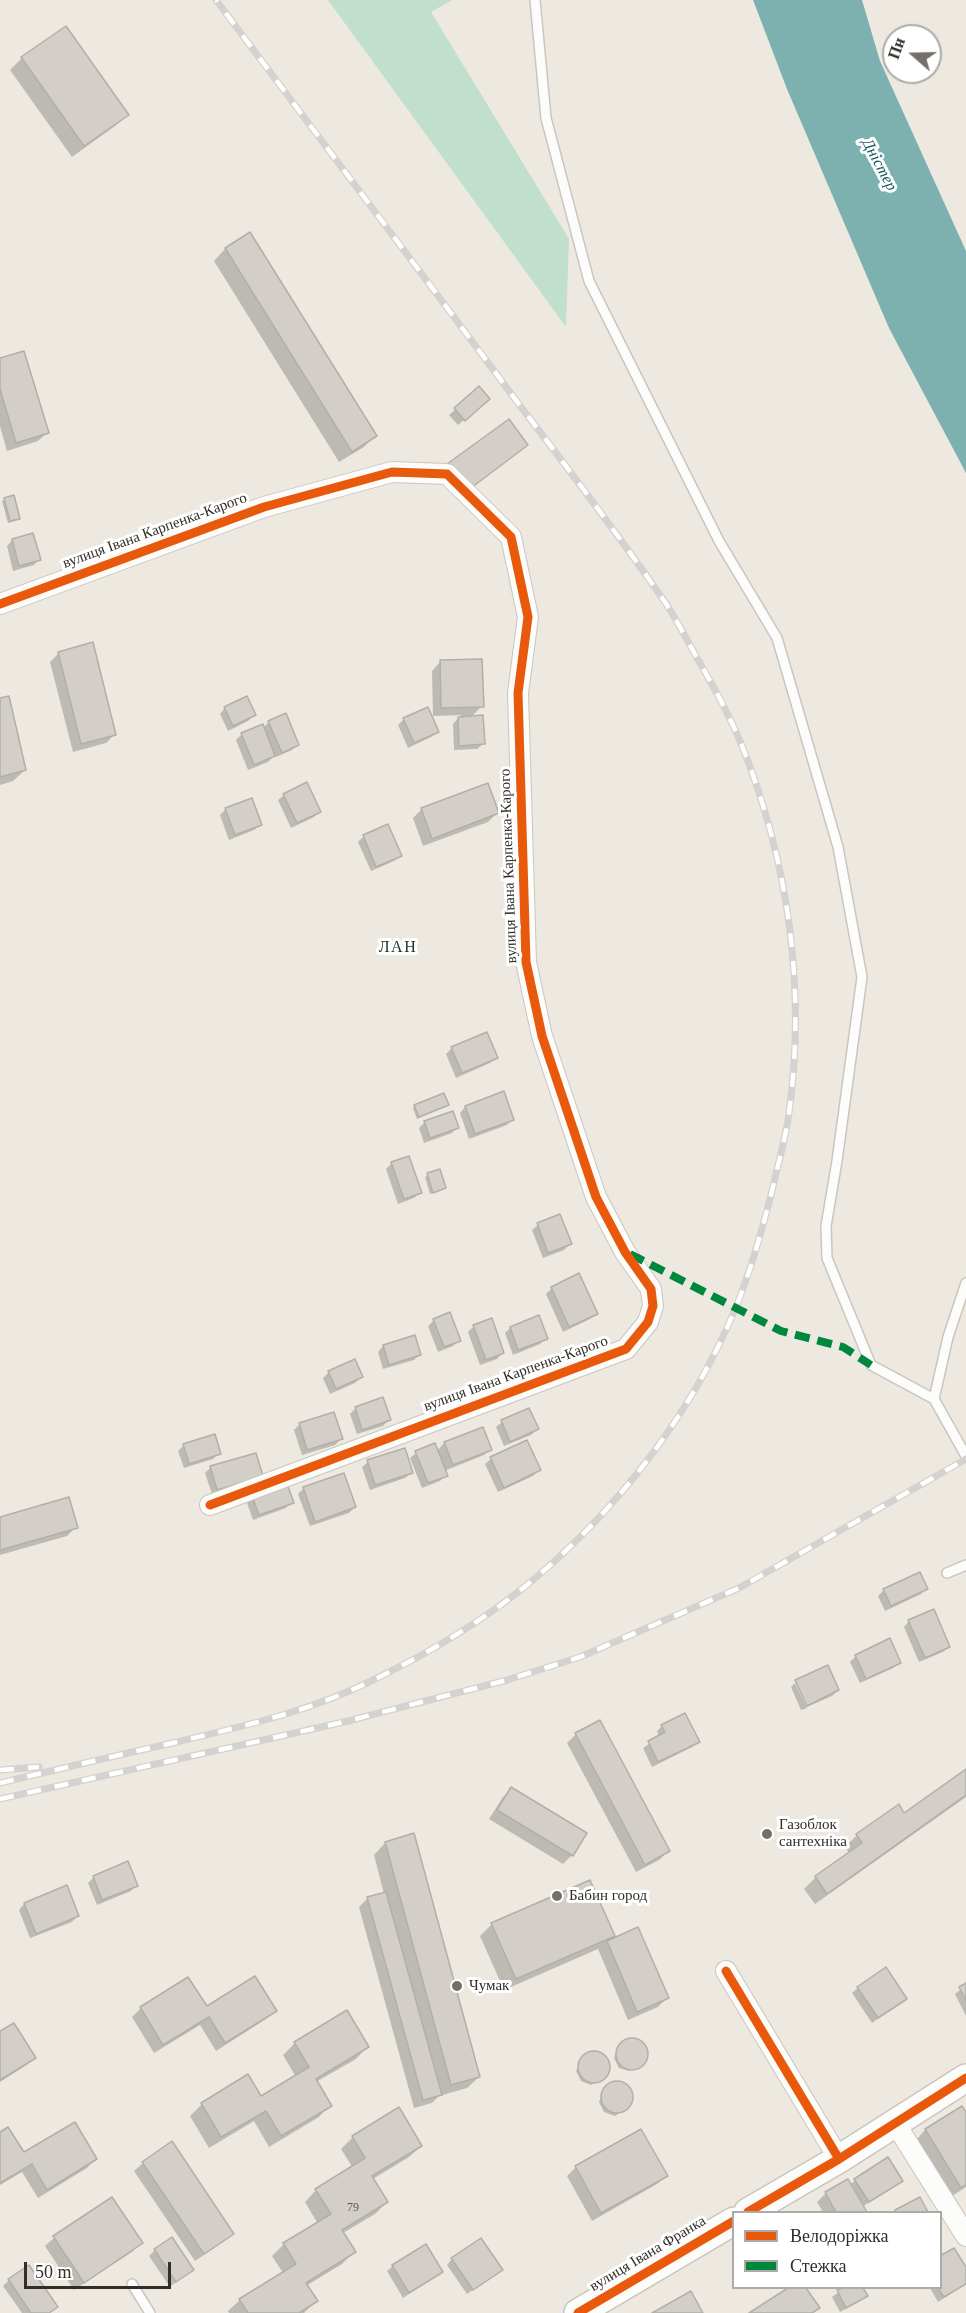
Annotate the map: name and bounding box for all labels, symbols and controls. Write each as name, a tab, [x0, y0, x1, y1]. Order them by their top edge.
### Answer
north arrow	[882, 24, 942, 84]
text: Пн	[885, 35, 908, 61]
water label: Дністер	[857, 136, 901, 194]
street label: вулиця Івана Карпенка-Карого	[60, 489, 250, 573]
street label: вулиця Івана Карпенка-Карого	[497, 768, 521, 964]
district label: ЛАН	[379, 938, 417, 958]
street label: вулиця Івана Карпенка-Карого	[421, 1332, 611, 1416]
place label: Газоблок сантехніка	[779, 1816, 847, 1851]
marker: Газоблок сантехніка	[760, 1827, 774, 1841]
place label: Бабин город	[569, 1887, 647, 1905]
marker: Бабин город	[550, 1889, 564, 1903]
place label: Чумак	[469, 1977, 509, 1995]
marker: Чумак	[450, 1979, 464, 1993]
house number: 79	[347, 2201, 359, 2215]
legend	[732, 2211, 942, 2289]
street label: вулиця Івана Франка	[587, 2212, 709, 2296]
text: Велодоріжка	[790, 2226, 889, 2246]
scale bar	[27, 2250, 174, 2288]
text: Стежка	[790, 2256, 847, 2276]
text: 50 m	[35, 2262, 72, 2282]

